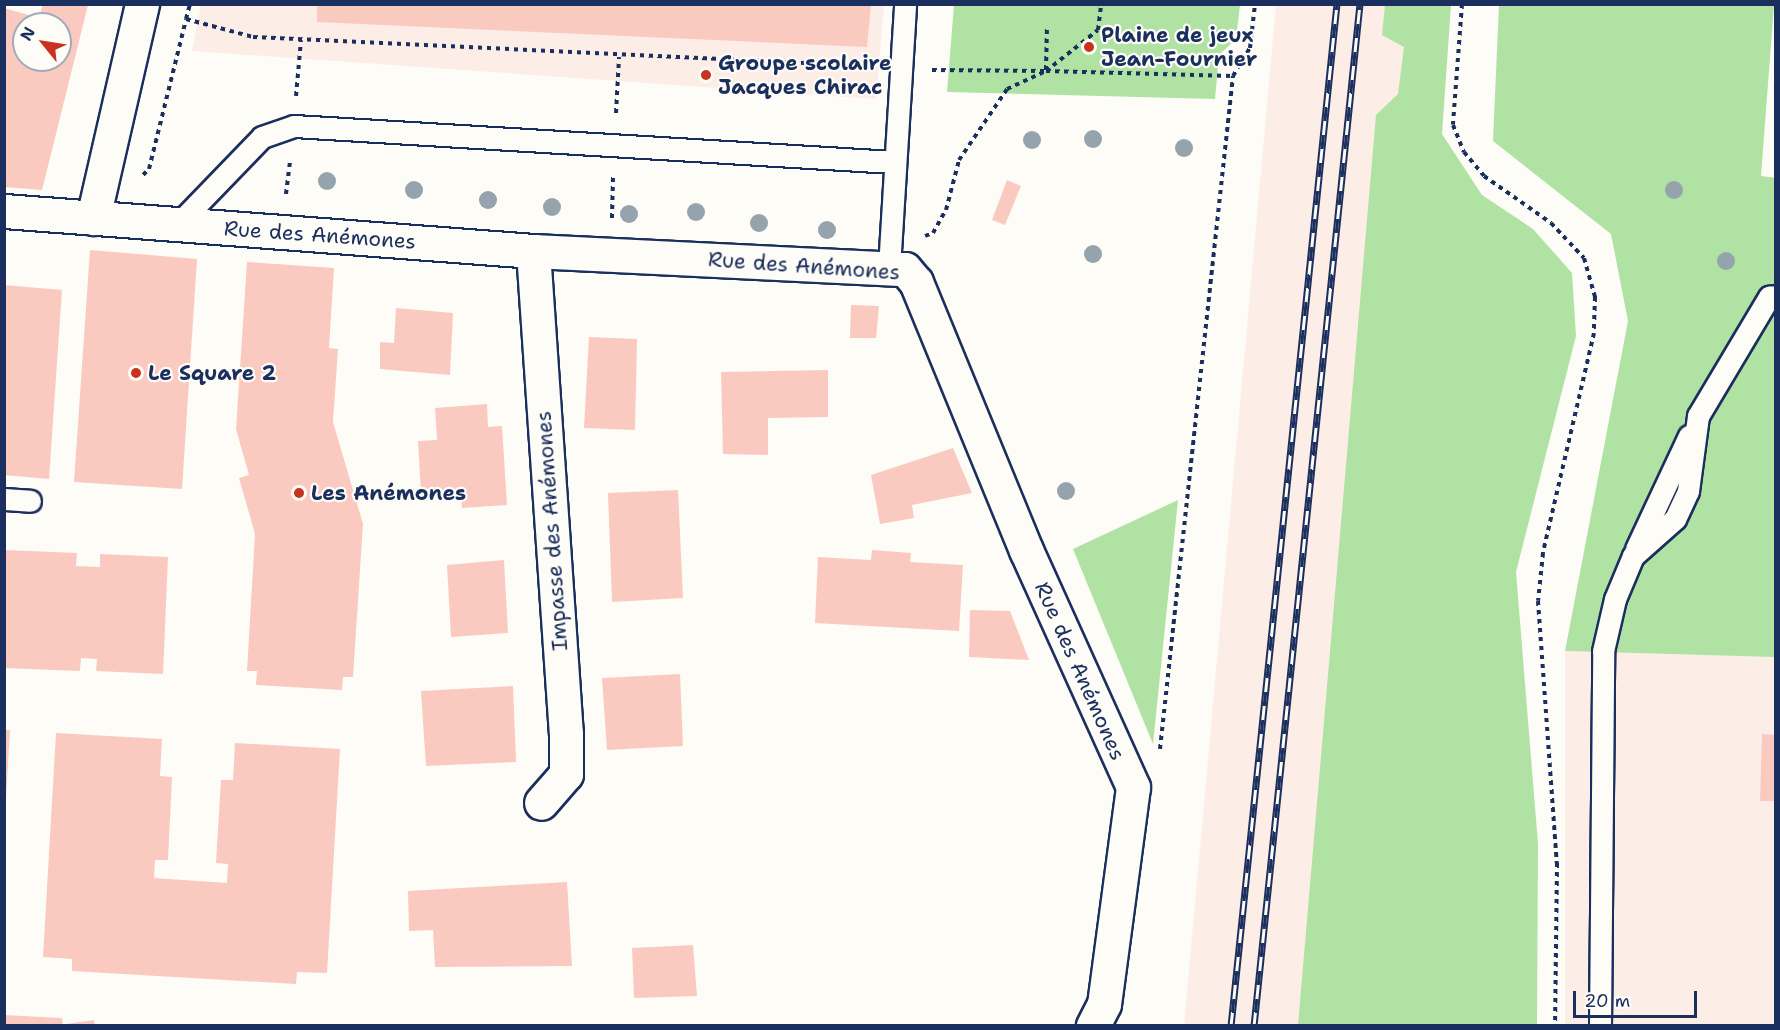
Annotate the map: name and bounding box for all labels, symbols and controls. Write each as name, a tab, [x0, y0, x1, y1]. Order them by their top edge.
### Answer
north arrow	[12, 12, 72, 72]
place label: Plaine de jeux Jean-Fournier	[1101, 22, 1257, 72]
text: N	[15, 23, 40, 44]
marker: Plaine de jeux Jean-Fournier	[1082, 40, 1096, 54]
place label: Groupe scolaire Jacques Chirac	[718, 50, 892, 100]
marker: Groupe scolaire Jacques Chirac	[699, 68, 713, 82]
street label: Rue des Anémones	[223, 216, 417, 254]
street label: Rue des Anémones	[707, 247, 901, 285]
place label: Le Square 2	[148, 360, 276, 386]
marker: Le Square 2	[129, 366, 143, 380]
street label: Impasse des Anémones	[531, 410, 573, 652]
place label: Les Anémones	[311, 480, 466, 506]
marker: Les Anémones	[292, 486, 306, 500]
street label: Rue des Anémones	[1029, 578, 1131, 764]
scale bar	[1576, 979, 1700, 1017]
text: 20 m	[1584, 989, 1630, 1013]

